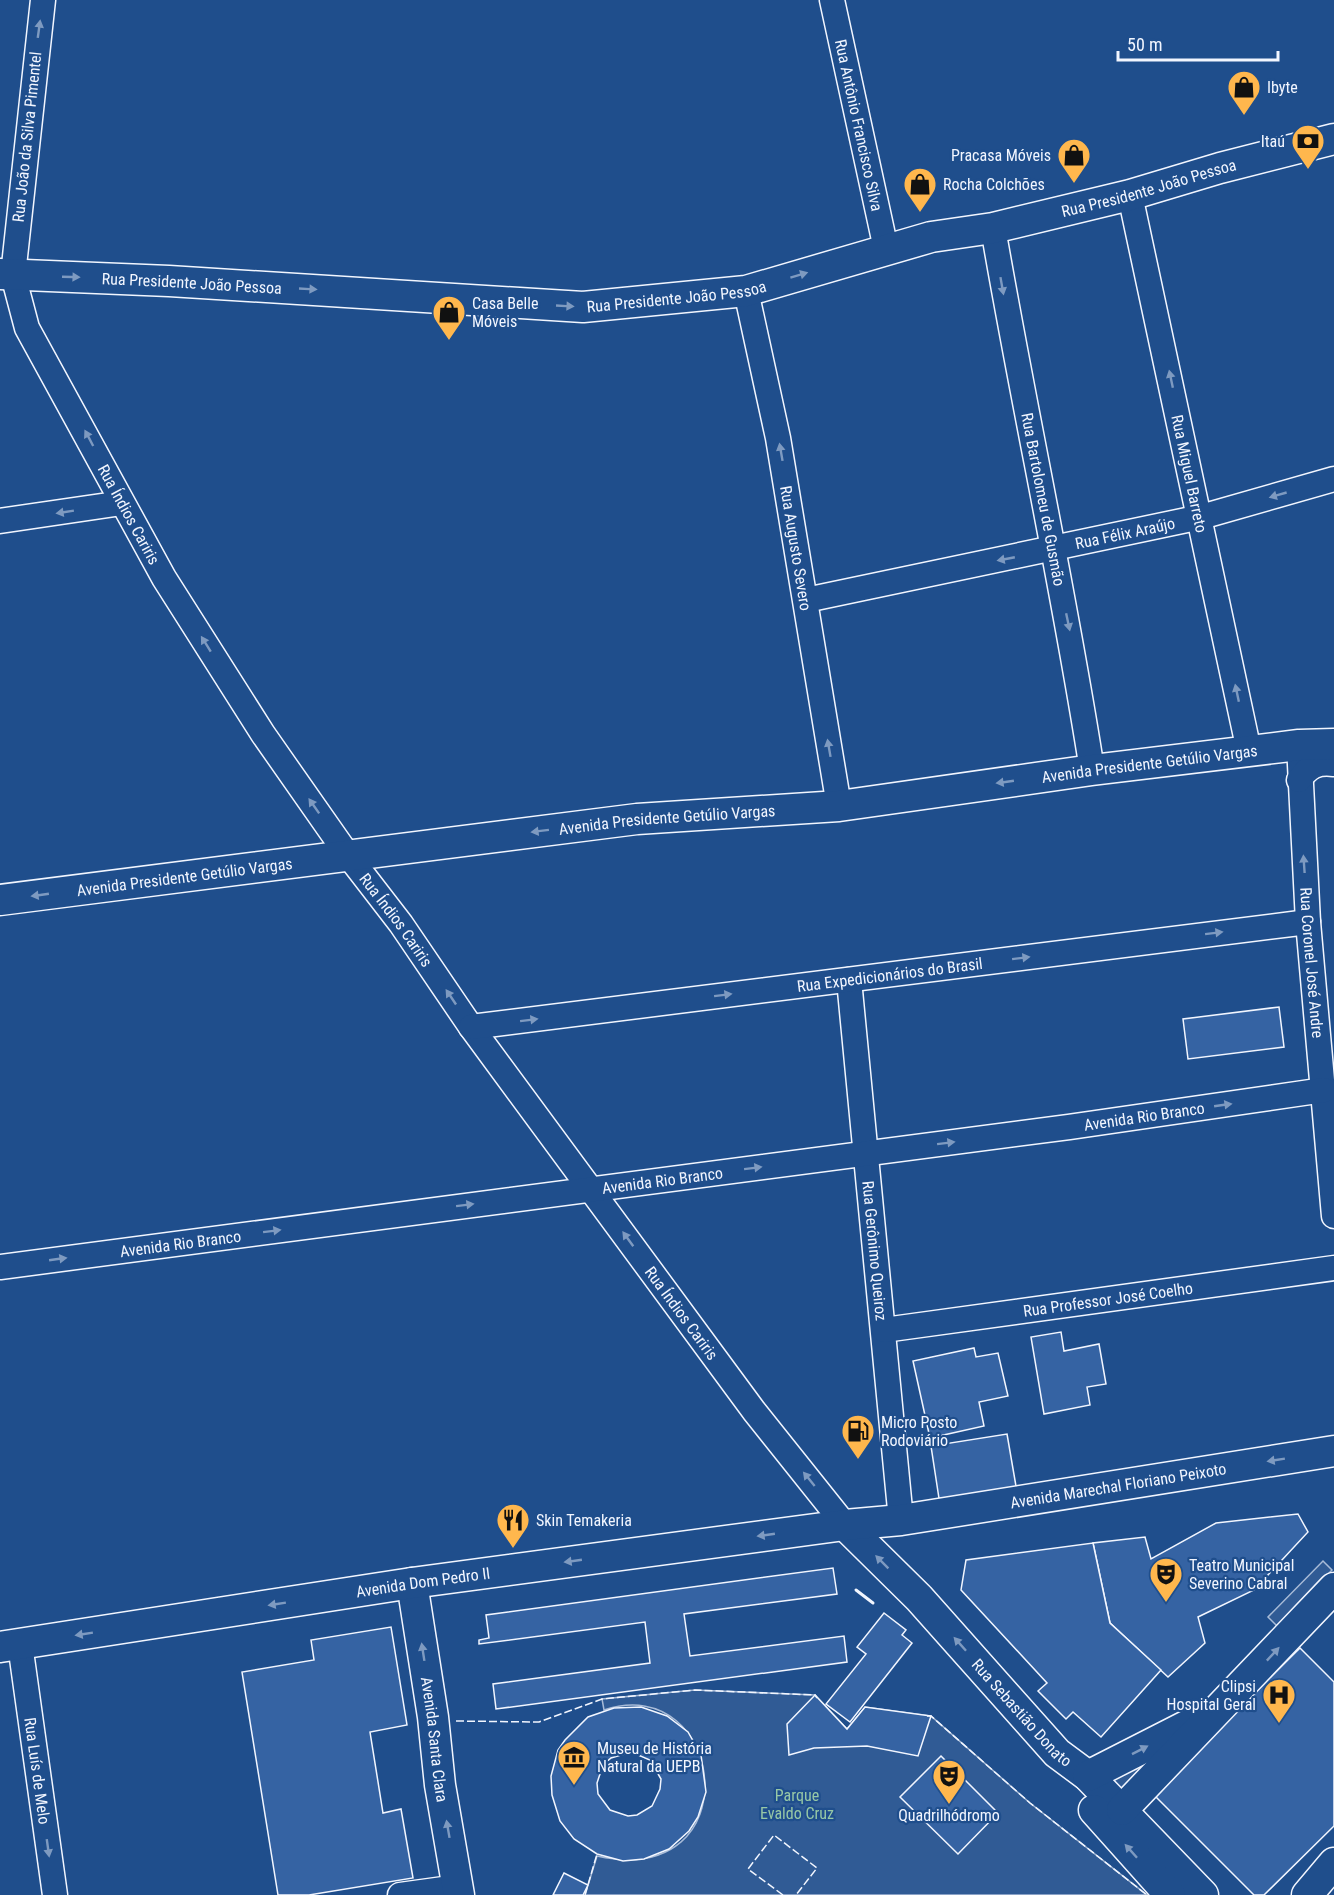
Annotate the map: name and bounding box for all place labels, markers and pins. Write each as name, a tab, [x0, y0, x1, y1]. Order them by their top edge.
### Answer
shop icon: Ibyte	[1226, 69, 1262, 116]
place label: Ibyte	[1267, 78, 1298, 97]
bank icon: Itaú	[1290, 123, 1326, 170]
place label: Itaú	[1261, 132, 1285, 151]
shop icon: Pracasa Móveis	[1056, 137, 1092, 184]
place label: Pracasa Móveis	[951, 146, 1051, 165]
shop icon: Rocha Colchões	[902, 166, 938, 213]
place label: Rocha Colchões	[943, 175, 1045, 194]
shop icon: Casa Belle Móveis	[431, 294, 467, 341]
place label: Casa Belle Móveis	[472, 294, 538, 331]
fuel station icon: Micro Posto Rodoviário	[840, 1413, 876, 1460]
place label: Micro Posto Rodoviário	[881, 1413, 957, 1450]
restaurant icon: Skin Temakeria	[495, 1502, 531, 1549]
place label: Skin Temakeria	[536, 1511, 632, 1530]
theatre icon: Teatro Municipal Severino Cabral	[1148, 1556, 1184, 1603]
place label: Teatro Municipal Severino Cabral	[1189, 1556, 1294, 1593]
place label: Clipsi Hospital Geral	[1167, 1677, 1256, 1714]
hospital icon: Clipsi Hospital Geral	[1261, 1677, 1297, 1724]
museum icon: Museu de História Natural da UEPB	[556, 1739, 592, 1786]
place label: Museu de História Natural da UEPB	[597, 1739, 712, 1776]
theatre icon: Quadrilhódromo	[931, 1758, 967, 1805]
place label: Quadrilhódromo	[898, 1806, 1000, 1825]

